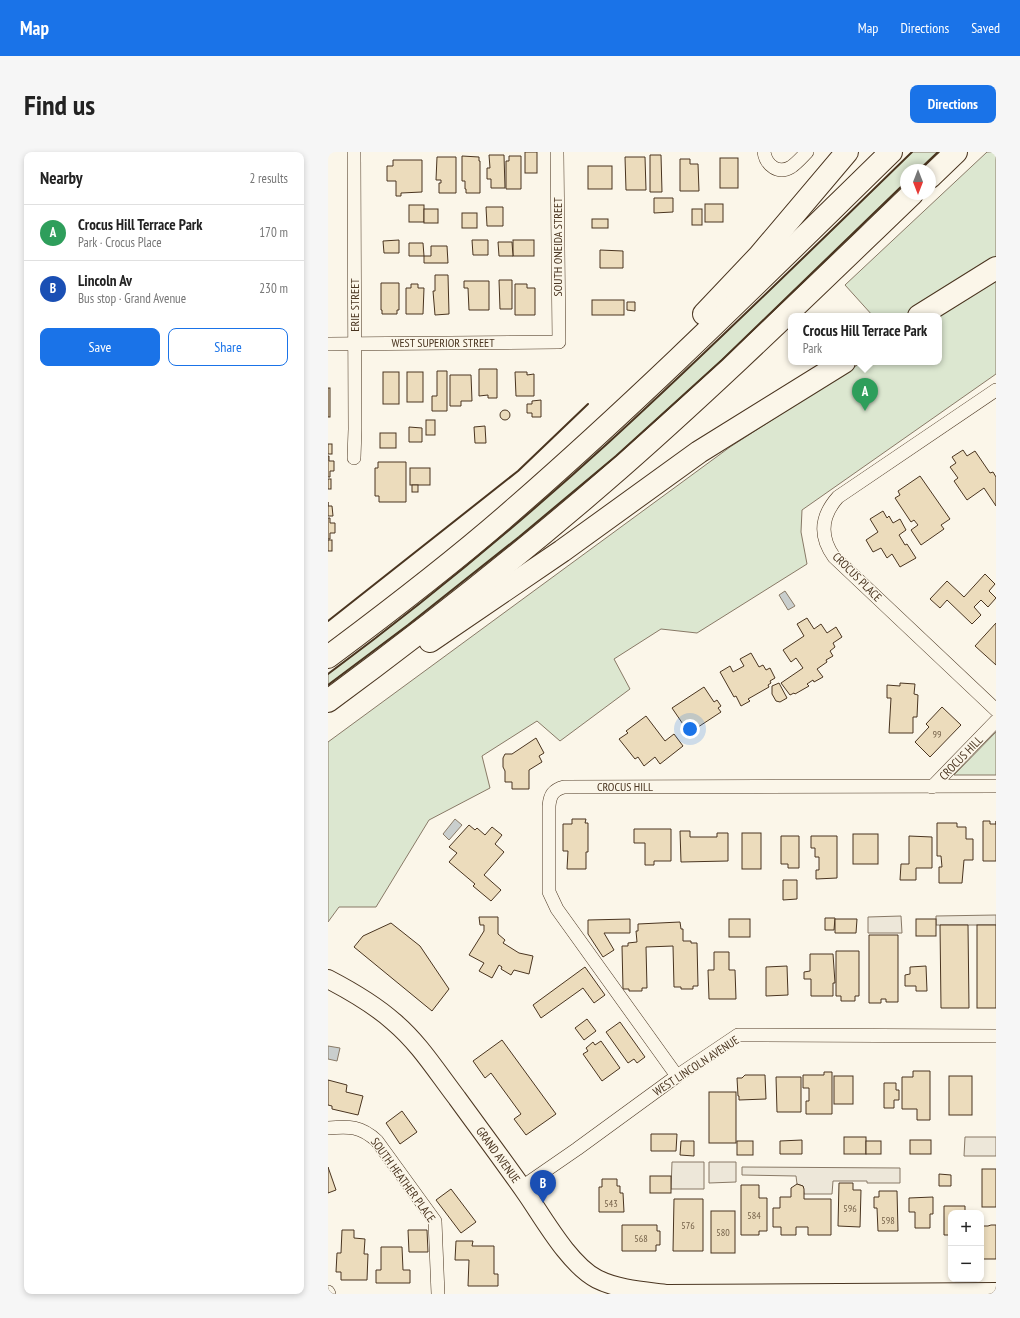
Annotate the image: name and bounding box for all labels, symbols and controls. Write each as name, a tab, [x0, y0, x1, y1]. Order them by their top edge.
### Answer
text: Map	[20, 16, 49, 40]
text: Map	[858, 19, 878, 37]
text: Directions	[900, 19, 949, 37]
text: Saved	[971, 19, 1000, 37]
button: Directions	[910, 85, 996, 123]
text: Find us	[24, 86, 95, 123]
north arrow	[900, 164, 936, 200]
text: Nearby	[40, 167, 83, 189]
text: 2 results	[249, 170, 288, 187]
street label: SOUTH ONEIDA STREET	[550, 197, 565, 297]
text: Crocus Hill Terrace Park	[78, 215, 202, 234]
text: A	[50, 224, 56, 241]
text: 170 m	[259, 224, 288, 241]
text: Park · Crocus Place	[78, 234, 162, 251]
text: Lincoln Av	[78, 271, 132, 290]
street label: ERIE STREET	[347, 278, 362, 332]
text: B	[50, 280, 56, 297]
text: 230 m	[259, 280, 288, 297]
text: Bus stop · Grand Avenue	[78, 290, 186, 307]
popup	[788, 313, 942, 365]
text: Crocus Hill Terrace Park	[803, 321, 927, 340]
button: Save	[40, 328, 160, 366]
button: Share	[168, 328, 288, 366]
street label: WEST SUPERIOR STREET	[391, 335, 495, 350]
text: Park	[803, 340, 822, 357]
pin: A	[852, 378, 878, 411]
street label: CROCUS PLACE	[830, 549, 885, 604]
your location	[680, 719, 700, 739]
house number: 99	[933, 728, 942, 741]
street label: CROCUS HILL	[936, 732, 986, 783]
street label: CROCUS HILL	[597, 779, 653, 794]
street label: WEST LINCOLN AVENUE	[650, 1032, 741, 1099]
street label: GRAND AVENUE	[473, 1124, 524, 1186]
street label: SOUTH HEATHER PLACE	[368, 1135, 439, 1225]
pin: B	[530, 1170, 556, 1203]
house number: 543	[604, 1197, 618, 1210]
house number: 596	[843, 1202, 857, 1215]
house number: 584	[747, 1209, 761, 1222]
map controls	[948, 1210, 984, 1282]
button: +	[948, 1210, 984, 1246]
house number: 598	[881, 1214, 895, 1227]
house number: 576	[681, 1219, 695, 1232]
house number: 580	[716, 1226, 730, 1239]
house number: 568	[634, 1232, 648, 1245]
button: −	[948, 1246, 984, 1282]

